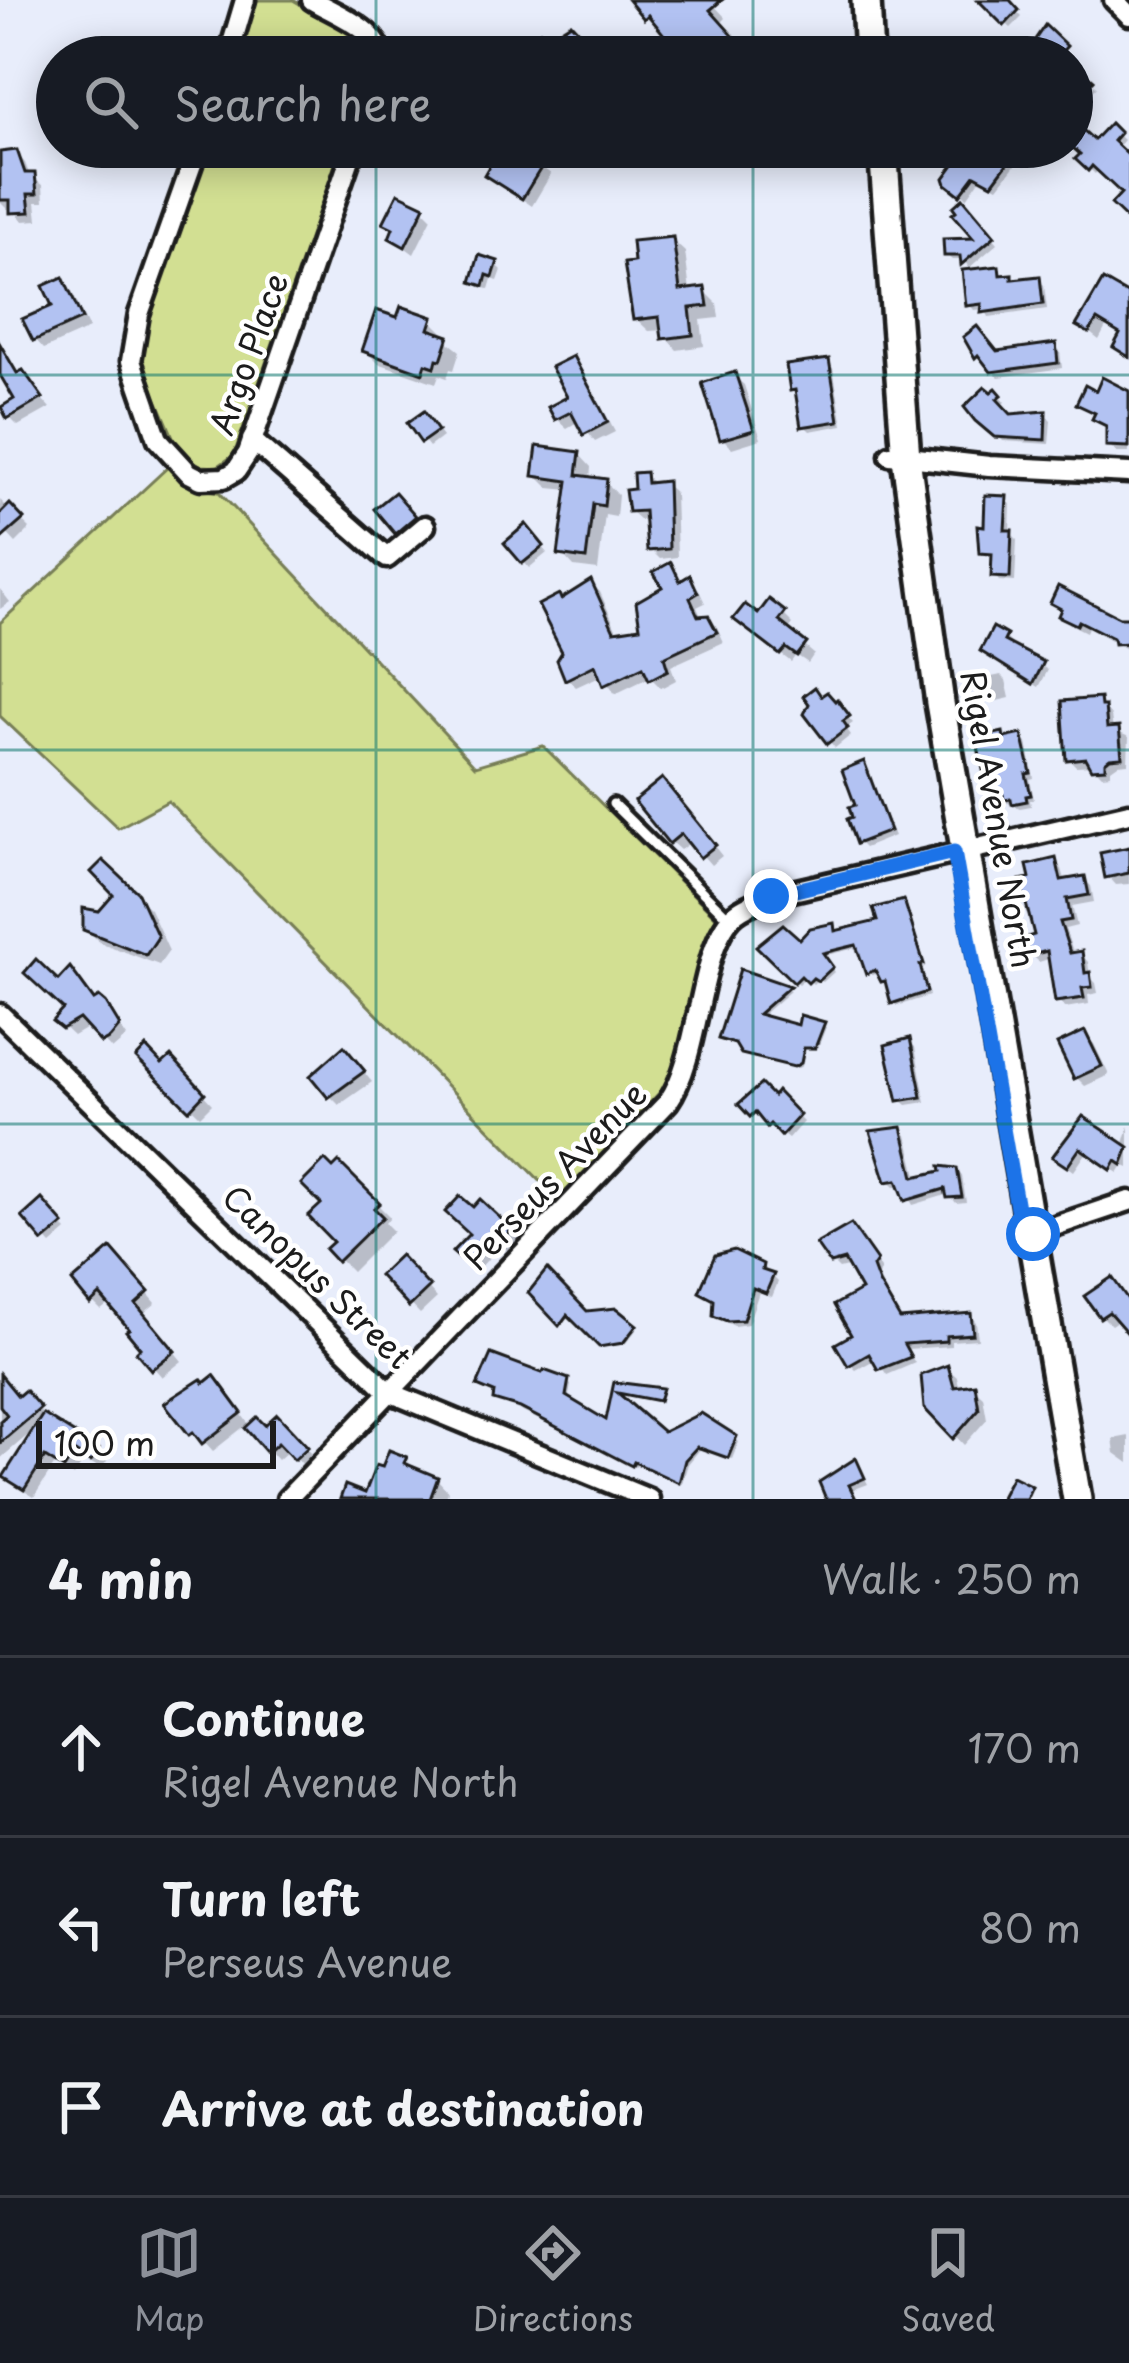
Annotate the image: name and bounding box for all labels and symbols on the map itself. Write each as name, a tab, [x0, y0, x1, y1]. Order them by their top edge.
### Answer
street label: Argo Place	[195, 265, 299, 441]
street label: Rigel Avenue North	[949, 666, 1051, 972]
route end	[744, 869, 798, 923]
street label: Perseus Avenue	[450, 1069, 657, 1280]
street label: Canopus Street	[212, 1172, 425, 1379]
route start	[1006, 1207, 1060, 1261]
scale bar	[36, 1415, 276, 1468]

